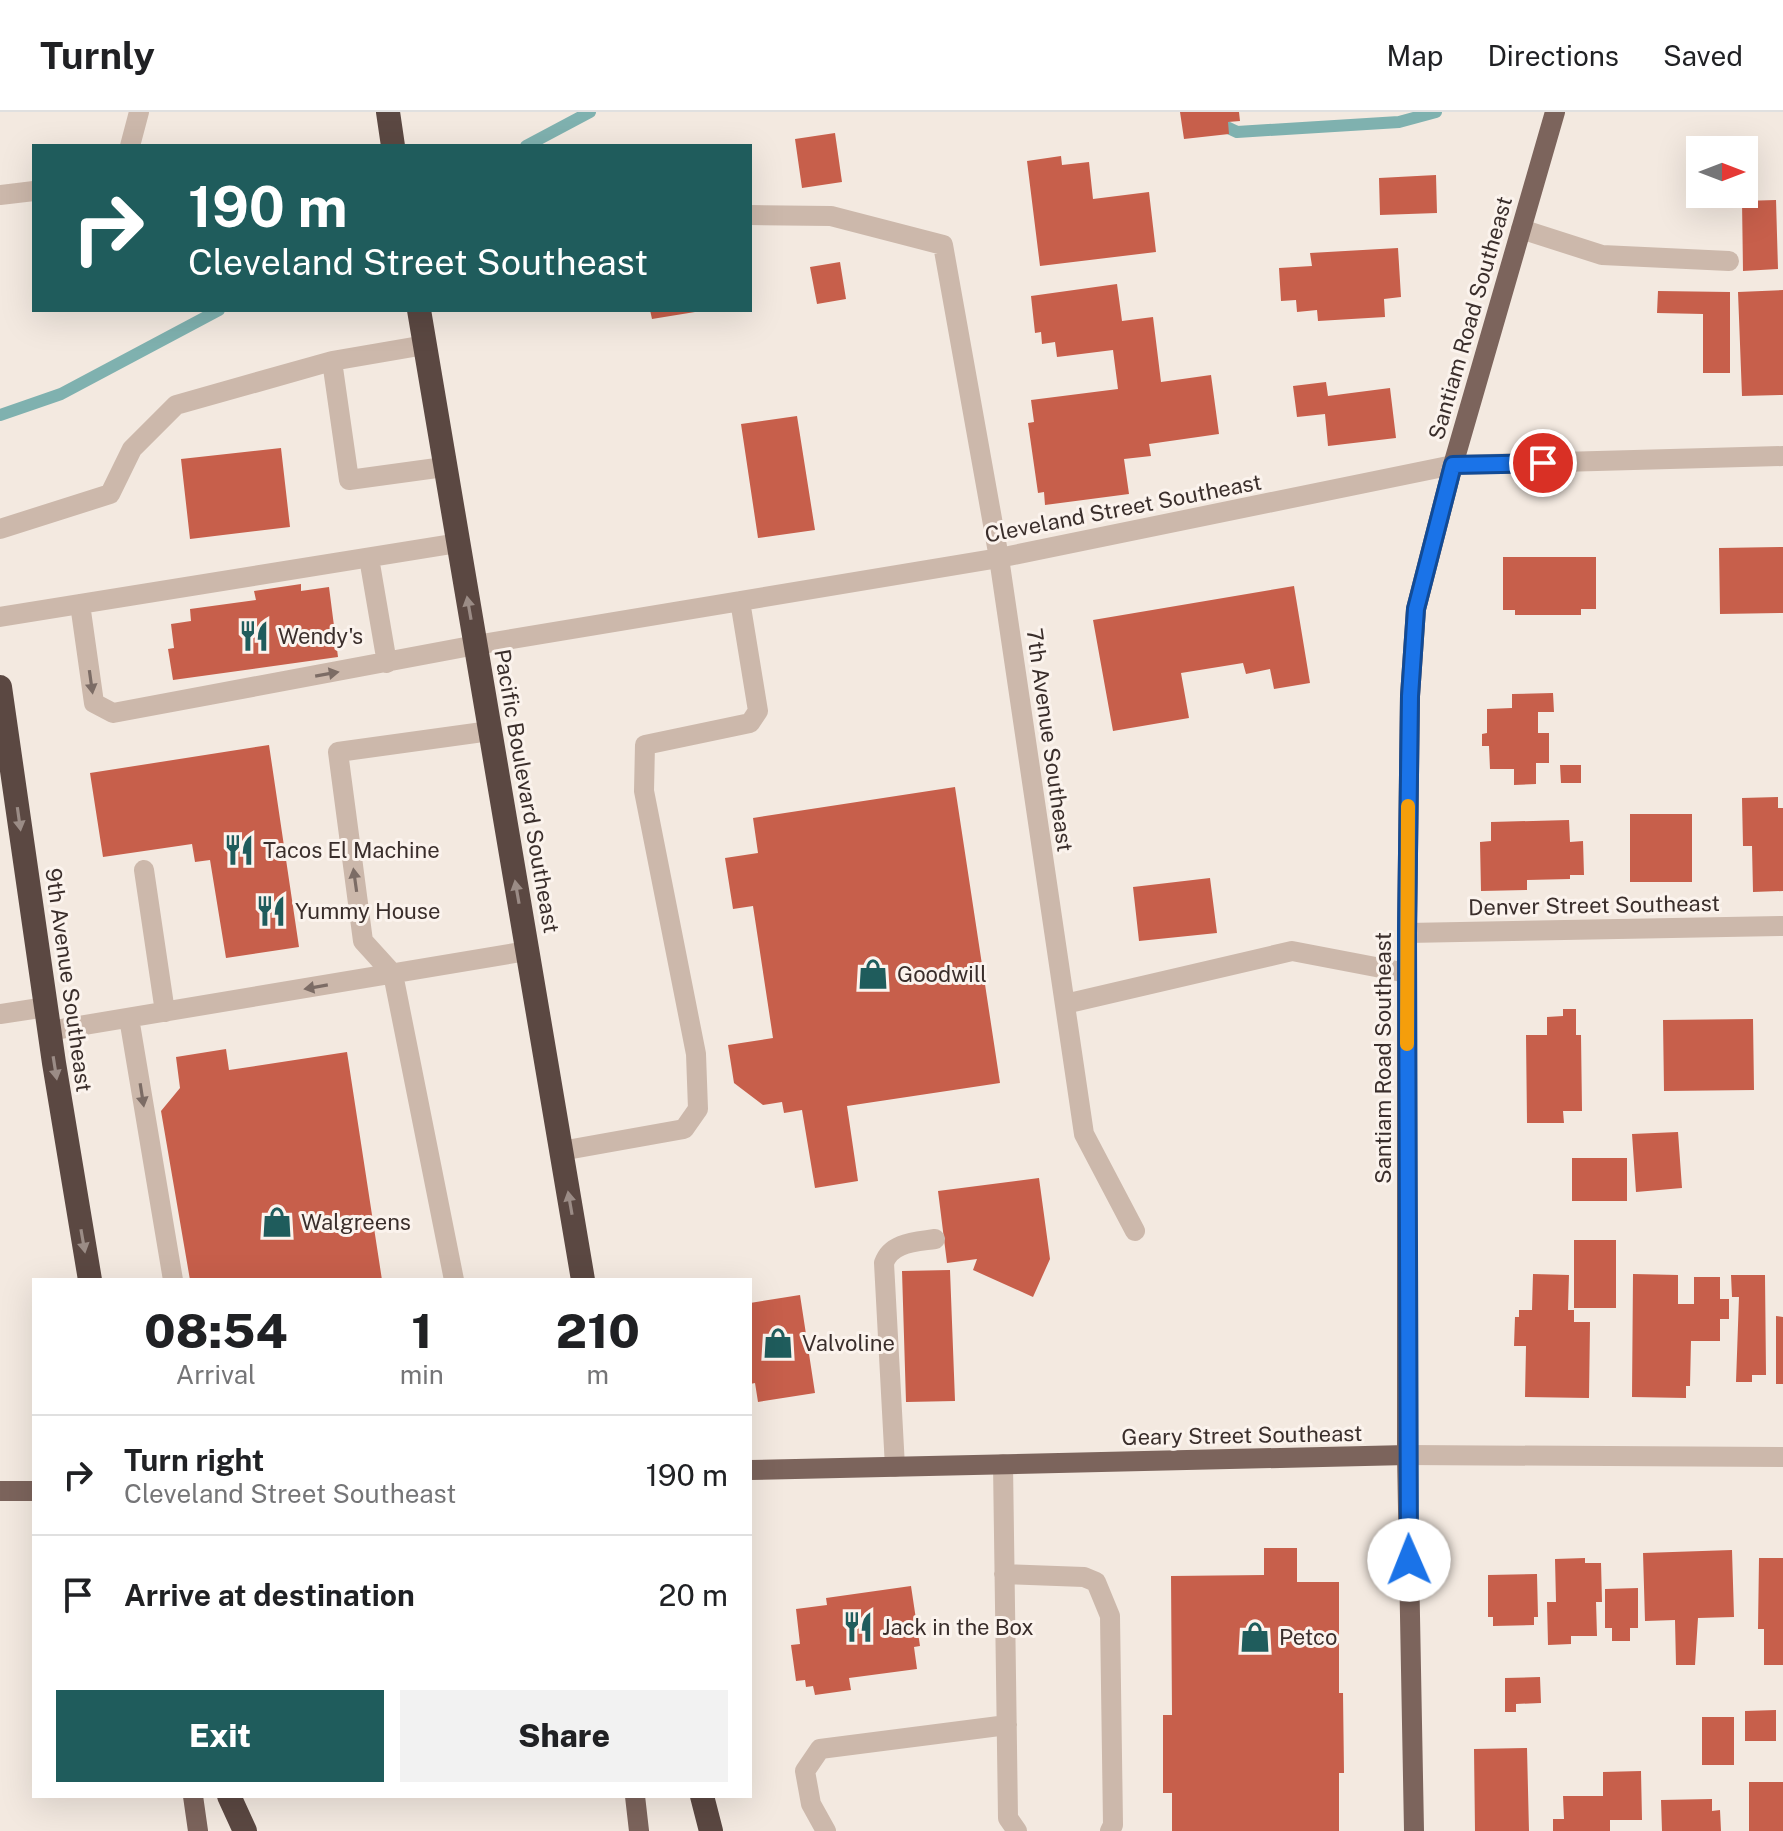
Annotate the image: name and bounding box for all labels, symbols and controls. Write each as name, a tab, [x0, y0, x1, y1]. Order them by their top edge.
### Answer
text: Turnly	[40, 33, 155, 78]
text: Map	[1387, 39, 1443, 72]
text: Directions	[1487, 39, 1619, 72]
text: Saved	[1663, 39, 1743, 72]
north arrow	[1686, 136, 1758, 208]
map controls	[1686, 136, 1758, 208]
text: 190 m	[188, 174, 348, 240]
icon: right	[56, 176, 160, 280]
street label: Santiam Road Southeast	[1423, 193, 1517, 443]
text: Cleveland Street Southeast	[188, 241, 648, 283]
pin	[1509, 429, 1577, 497]
icon: arrive	[1521, 441, 1565, 485]
street label: Cleveland Street Southeast	[982, 468, 1264, 548]
one-way arrow	[463, 595, 475, 620]
restaurant icon: Wendy's	[237, 619, 271, 653]
place label: Wendy's	[278, 623, 363, 649]
street label: 7th Avenue Southeast	[1021, 627, 1079, 853]
street label: Pacific Boulevard Southeast	[489, 647, 565, 935]
one-way arrow	[315, 668, 340, 680]
one-way arrow	[85, 669, 98, 694]
one-way arrow	[13, 807, 26, 832]
restaurant icon: Tacos El Machine	[222, 833, 256, 867]
place label: Tacos El Machine	[263, 837, 440, 863]
street label: 9th Avenue Southeast	[40, 866, 98, 1094]
one-way arrow	[348, 867, 361, 892]
one-way arrow	[511, 879, 523, 904]
street label: Denver Street Southeast	[1468, 890, 1720, 920]
restaurant icon: Yummy House	[254, 894, 288, 928]
place label: Yummy House	[295, 898, 440, 924]
street label: Santiam Road Southeast	[1370, 932, 1396, 1184]
shop icon: Goodwill	[856, 957, 890, 991]
place label: Goodwill	[897, 961, 987, 987]
one-way arrow	[303, 981, 328, 994]
one-way arrow	[49, 1056, 61, 1081]
one-way arrow	[136, 1083, 149, 1108]
one-way arrow	[563, 1190, 575, 1215]
shop icon: Walgreens	[260, 1205, 294, 1239]
place label: Walgreens	[301, 1209, 411, 1235]
one-way arrow	[78, 1229, 90, 1254]
text: 08:54	[144, 1302, 288, 1359]
text: 1	[411, 1302, 432, 1359]
text: 210	[556, 1302, 640, 1359]
shop icon: Valvoline	[761, 1326, 795, 1360]
place label: Valvoline	[802, 1330, 895, 1356]
text: Arrival	[176, 1359, 256, 1390]
text: min	[400, 1359, 444, 1390]
text: m	[587, 1359, 609, 1390]
street label: Geary Street Southeast	[1121, 1420, 1363, 1450]
text: Turn right	[124, 1442, 264, 1478]
icon: right	[56, 1453, 100, 1497]
text: 190 m	[646, 1457, 728, 1493]
text: Cleveland Street Southeast	[124, 1478, 456, 1509]
position arrow	[1367, 1518, 1451, 1602]
icon: arrive	[56, 1573, 100, 1617]
text: Arrive at destination	[124, 1577, 415, 1613]
text: 20 m	[659, 1577, 728, 1613]
restaurant icon: Jack in the Box	[841, 1610, 875, 1644]
place label: Jack in the Box	[882, 1614, 1034, 1640]
shop icon: Petco	[1238, 1620, 1272, 1654]
place label: Petco	[1279, 1624, 1337, 1650]
button: Exit	[56, 1690, 384, 1782]
button: Share	[400, 1690, 728, 1782]

